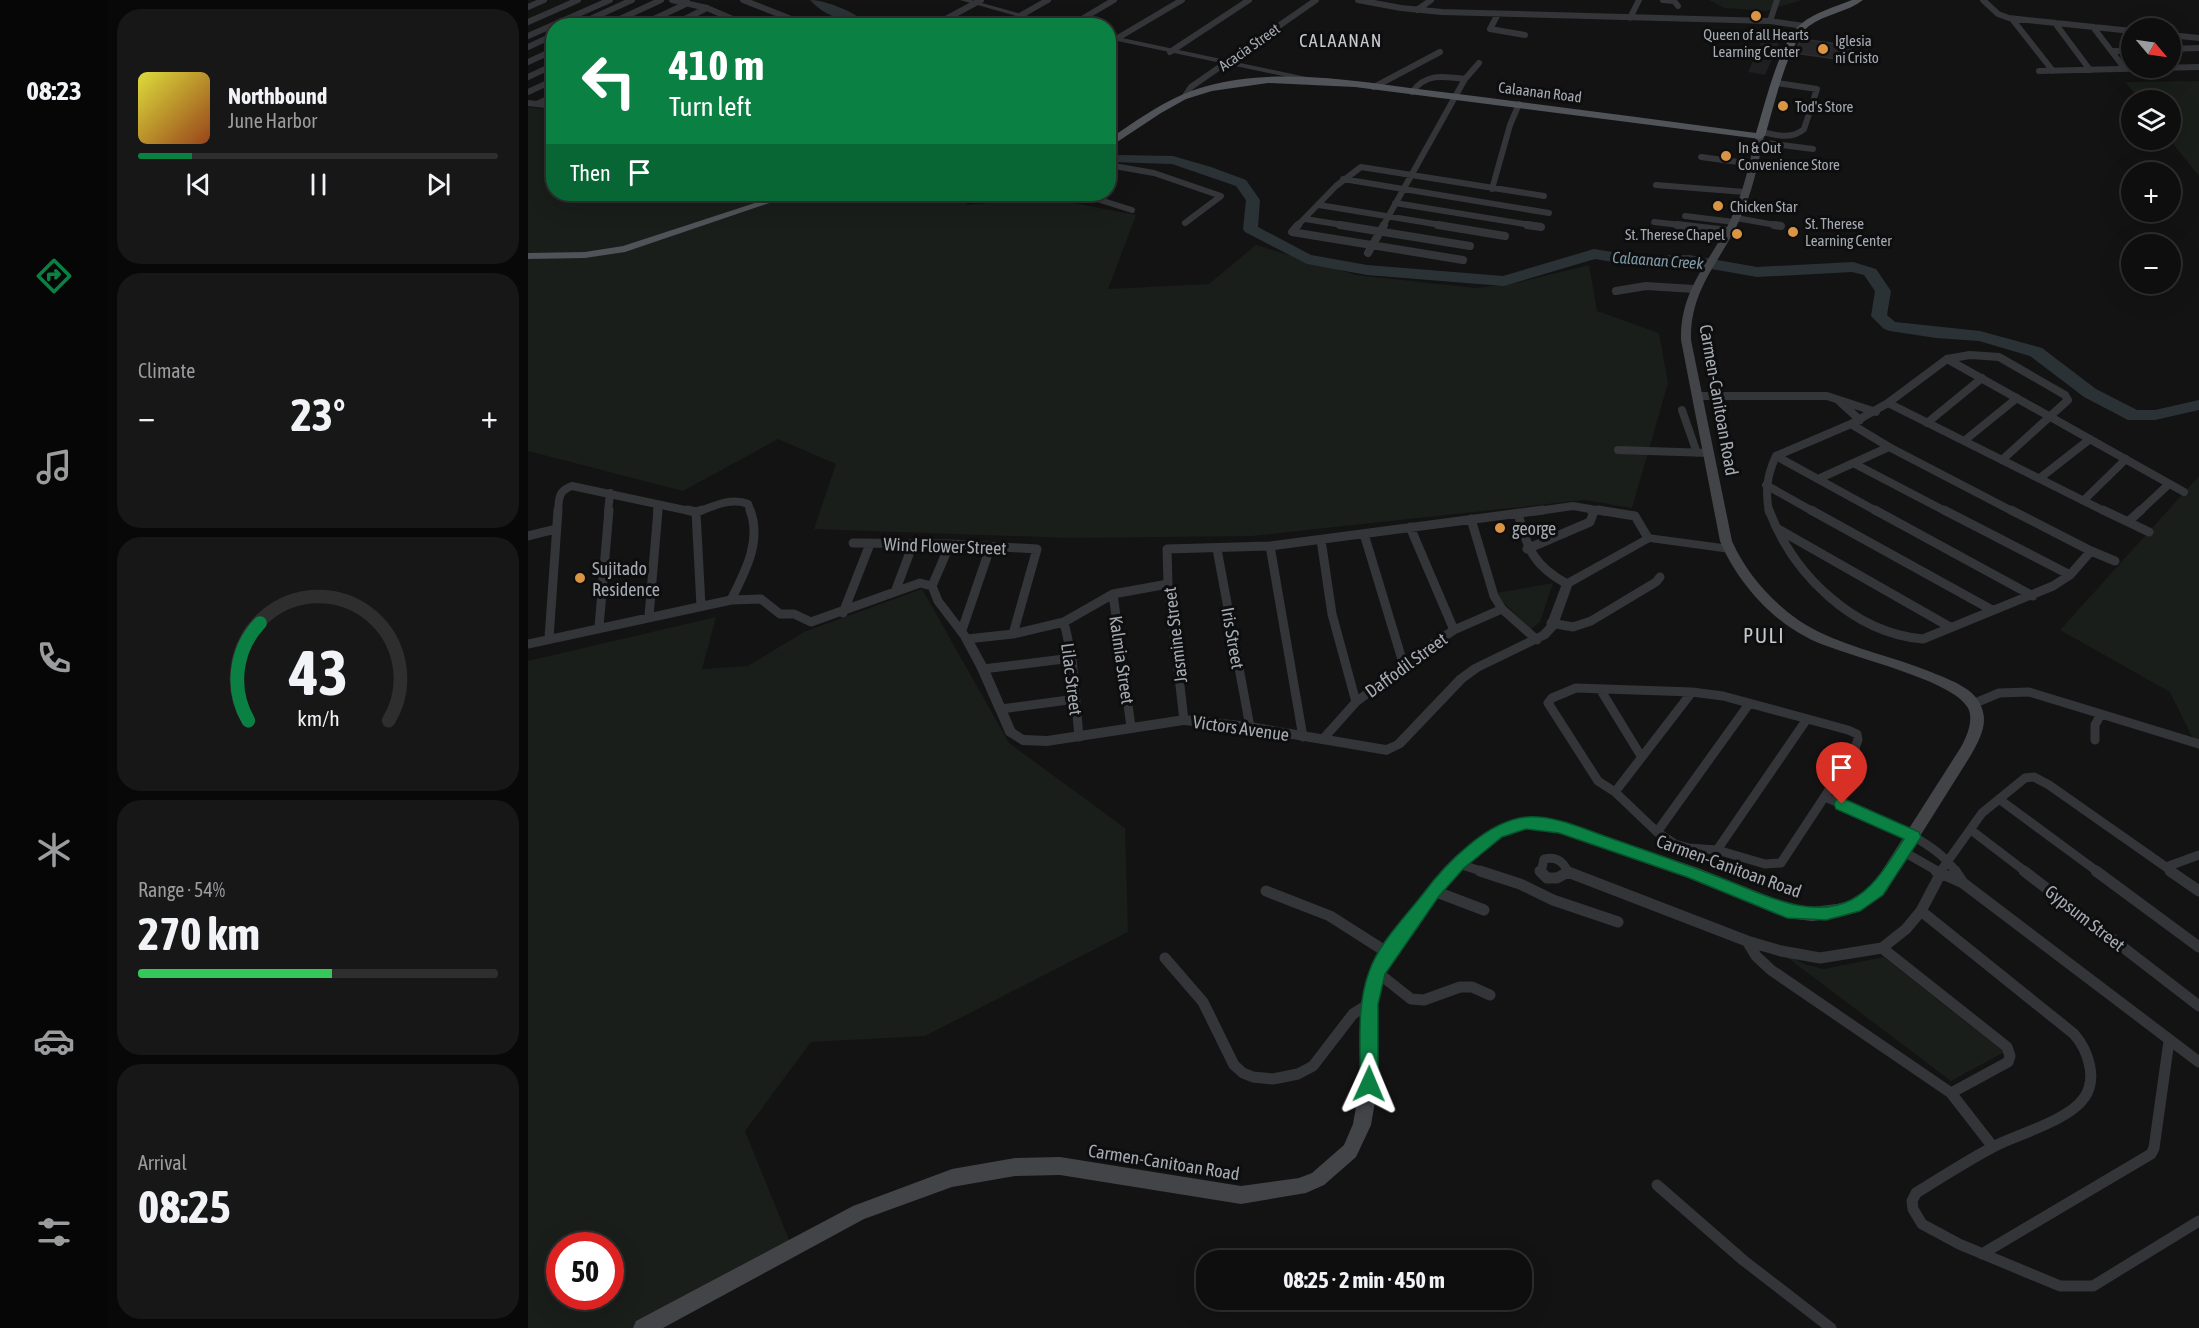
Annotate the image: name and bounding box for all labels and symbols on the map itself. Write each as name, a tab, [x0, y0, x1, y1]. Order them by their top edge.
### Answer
marker: Queen of all Hearts Learning Center	[1749, 9, 1763, 23]
north arrow	[2121, 18, 2181, 78]
street label: Acacia Street	[1215, 20, 1283, 74]
place label: Queen of all Hearts Learning Center	[1703, 26, 1809, 60]
district label: CALAANAN	[1299, 30, 1383, 51]
place label: Iglesia ni Cristo	[1835, 32, 1879, 66]
marker: Iglesia ni Cristo	[1816, 42, 1830, 56]
street label: Calaanan Road	[1497, 78, 1583, 106]
place label: Tod's Store	[1795, 98, 1854, 115]
marker: Tod's Store	[1776, 99, 1790, 113]
place label: In & Out Convenience Store	[1738, 139, 1840, 173]
marker: In & Out Convenience Store	[1719, 149, 1733, 163]
place label: Chicken Star	[1730, 198, 1798, 215]
marker: Chicken Star	[1711, 199, 1725, 213]
place label: St. Therese Learning Center	[1805, 215, 1892, 249]
marker: St. Therese Learning Center	[1786, 225, 1800, 239]
place label: St. Therese Chapel	[1625, 226, 1725, 243]
marker: St. Therese Chapel	[1730, 227, 1744, 241]
water label: Calaanan Creek	[1612, 248, 1705, 272]
street label: Carmen-Canitoan Road	[1695, 323, 1743, 477]
place label: george	[1512, 518, 1556, 539]
marker: george	[1493, 521, 1507, 535]
street label: Wind Flower Street	[883, 533, 1007, 559]
place label: Sujitado Residence	[592, 558, 660, 600]
marker: Sujitado Residence	[573, 571, 587, 585]
street label: Jasmine Street	[1159, 586, 1191, 684]
street label: Iris Street	[1217, 605, 1249, 671]
street label: Kalmia Street	[1105, 614, 1139, 706]
district label: PULI	[1743, 623, 1785, 647]
street label: Daffodil Street	[1361, 628, 1451, 702]
street label: Lilac Street	[1057, 642, 1087, 716]
street label: Victors Avenue	[1191, 711, 1291, 745]
pin	[1816, 742, 1867, 804]
street label: Carmen-Canitoan Road	[1654, 830, 1804, 902]
street label: Gypsum Street	[2041, 880, 2129, 956]
position arrow	[1337, 1052, 1401, 1116]
street label: Carmen-Canitoan Road	[1087, 1140, 1241, 1184]
speed limit sign: 50	[546, 1232, 624, 1310]

